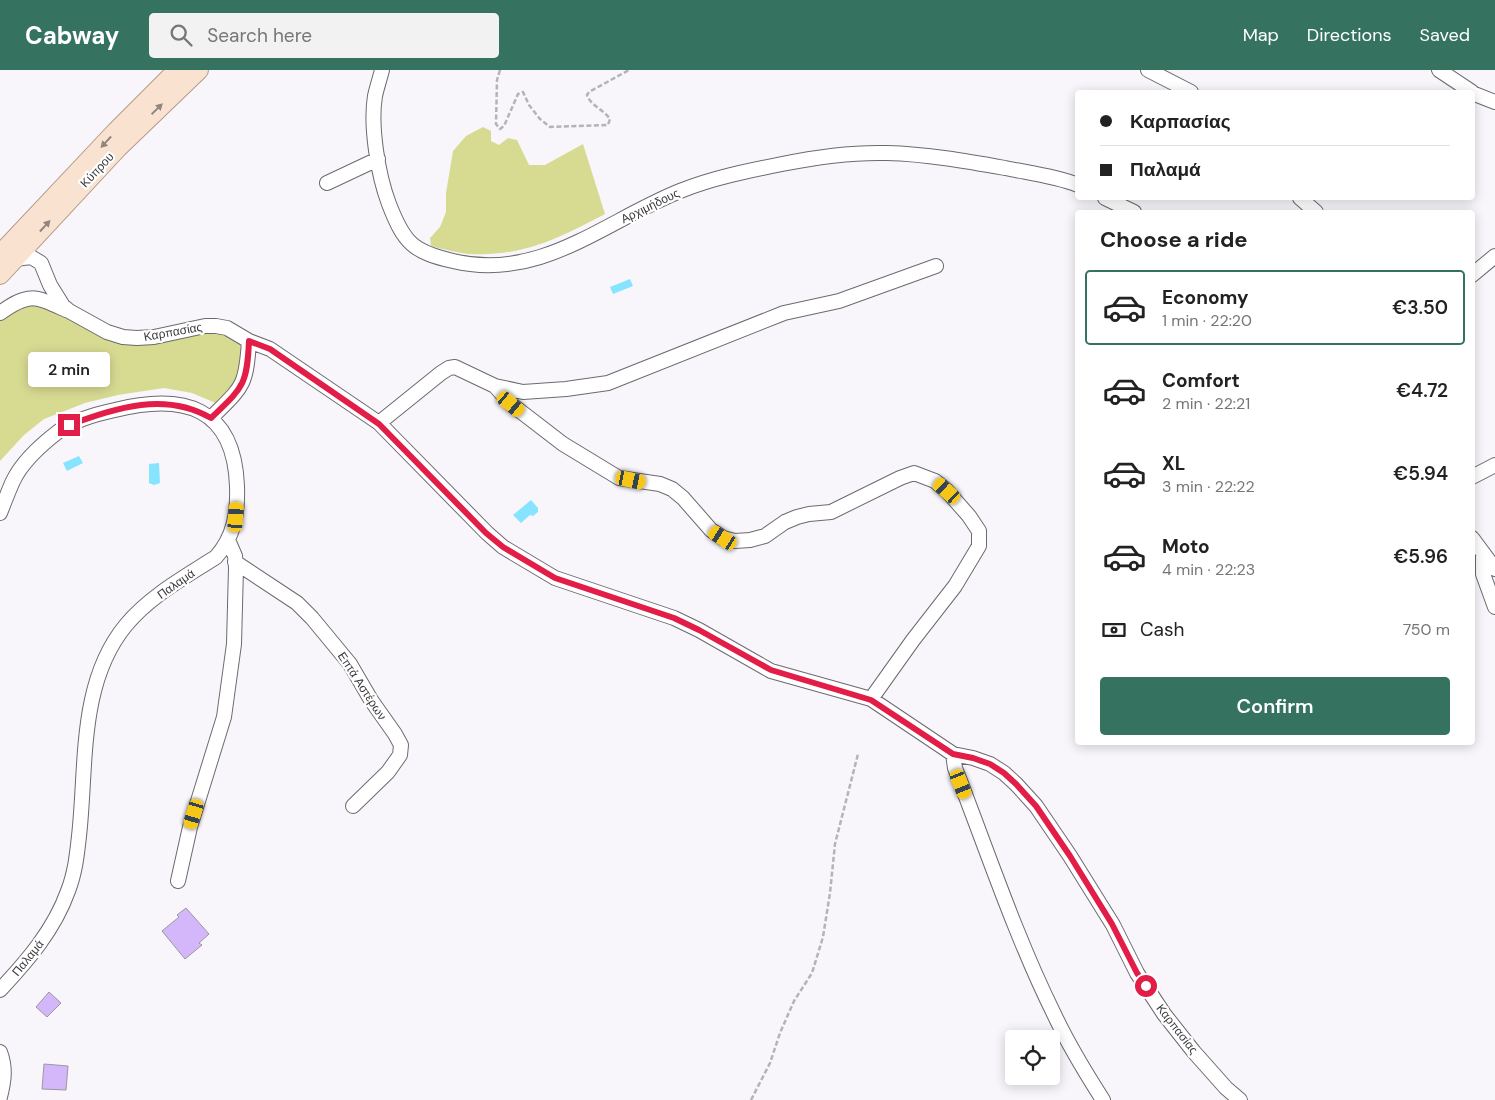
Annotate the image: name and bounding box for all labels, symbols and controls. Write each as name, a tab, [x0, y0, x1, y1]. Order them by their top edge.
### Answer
search box	[149, 13, 499, 58]
text: Cabway	[25, 20, 119, 51]
icon: search	[167, 21, 195, 49]
text: Search here	[207, 23, 312, 48]
text: Map	[1243, 23, 1279, 47]
text: Directions	[1307, 23, 1392, 47]
text: Saved	[1420, 23, 1470, 47]
one-way arrow	[151, 103, 163, 115]
text: Καρπασίας	[1130, 109, 1231, 134]
one-way arrow	[100, 135, 112, 147]
street label: Κύπρου	[77, 149, 117, 191]
text: Παλαμά	[1130, 157, 1201, 182]
street label: Αρχιμήδους	[618, 185, 682, 227]
one-way arrow	[39, 221, 51, 233]
text: Choose a ride	[1100, 225, 1248, 254]
icon: car	[1102, 285, 1147, 330]
text: Economy	[1162, 285, 1249, 310]
text: €3.50	[1392, 295, 1448, 320]
text: 1 min · 22:20	[1162, 310, 1252, 331]
street label: Καρπασίας	[143, 319, 204, 345]
callout: 2 min	[28, 352, 110, 388]
text: 2 min	[48, 359, 90, 380]
icon: car	[1102, 368, 1147, 413]
text: Comfort	[1162, 368, 1240, 393]
text: €4.72	[1396, 378, 1448, 403]
car	[494, 389, 527, 419]
text: 2 min · 22:21	[1162, 393, 1250, 414]
route end	[58, 414, 80, 436]
icon: car	[1102, 451, 1147, 496]
text: XL	[1162, 451, 1185, 476]
text: €5.94	[1393, 461, 1448, 486]
car	[614, 470, 647, 490]
car	[930, 475, 963, 507]
text: 3 min · 22:22	[1162, 476, 1255, 497]
car	[227, 502, 244, 532]
car	[706, 524, 739, 552]
icon: car	[1102, 534, 1147, 579]
text: Moto	[1162, 534, 1210, 559]
text: €5.96	[1393, 544, 1448, 569]
text: 4 min · 22:23	[1162, 559, 1255, 580]
street label: Παλαμά	[154, 565, 198, 603]
icon: cash	[1100, 616, 1128, 644]
text: Cash	[1140, 617, 1184, 642]
text: 750 m	[1403, 619, 1450, 640]
street label: Επτά Αστέρων	[334, 649, 390, 723]
button: Confirm	[1100, 677, 1450, 735]
car	[948, 767, 973, 801]
car	[182, 797, 205, 831]
street label: Παλαμά	[8, 937, 48, 979]
route start	[1135, 975, 1157, 997]
street label: Καρπασίας	[1153, 1001, 1202, 1057]
map controls	[1005, 1030, 1060, 1085]
button: locate	[1005, 1030, 1060, 1085]

